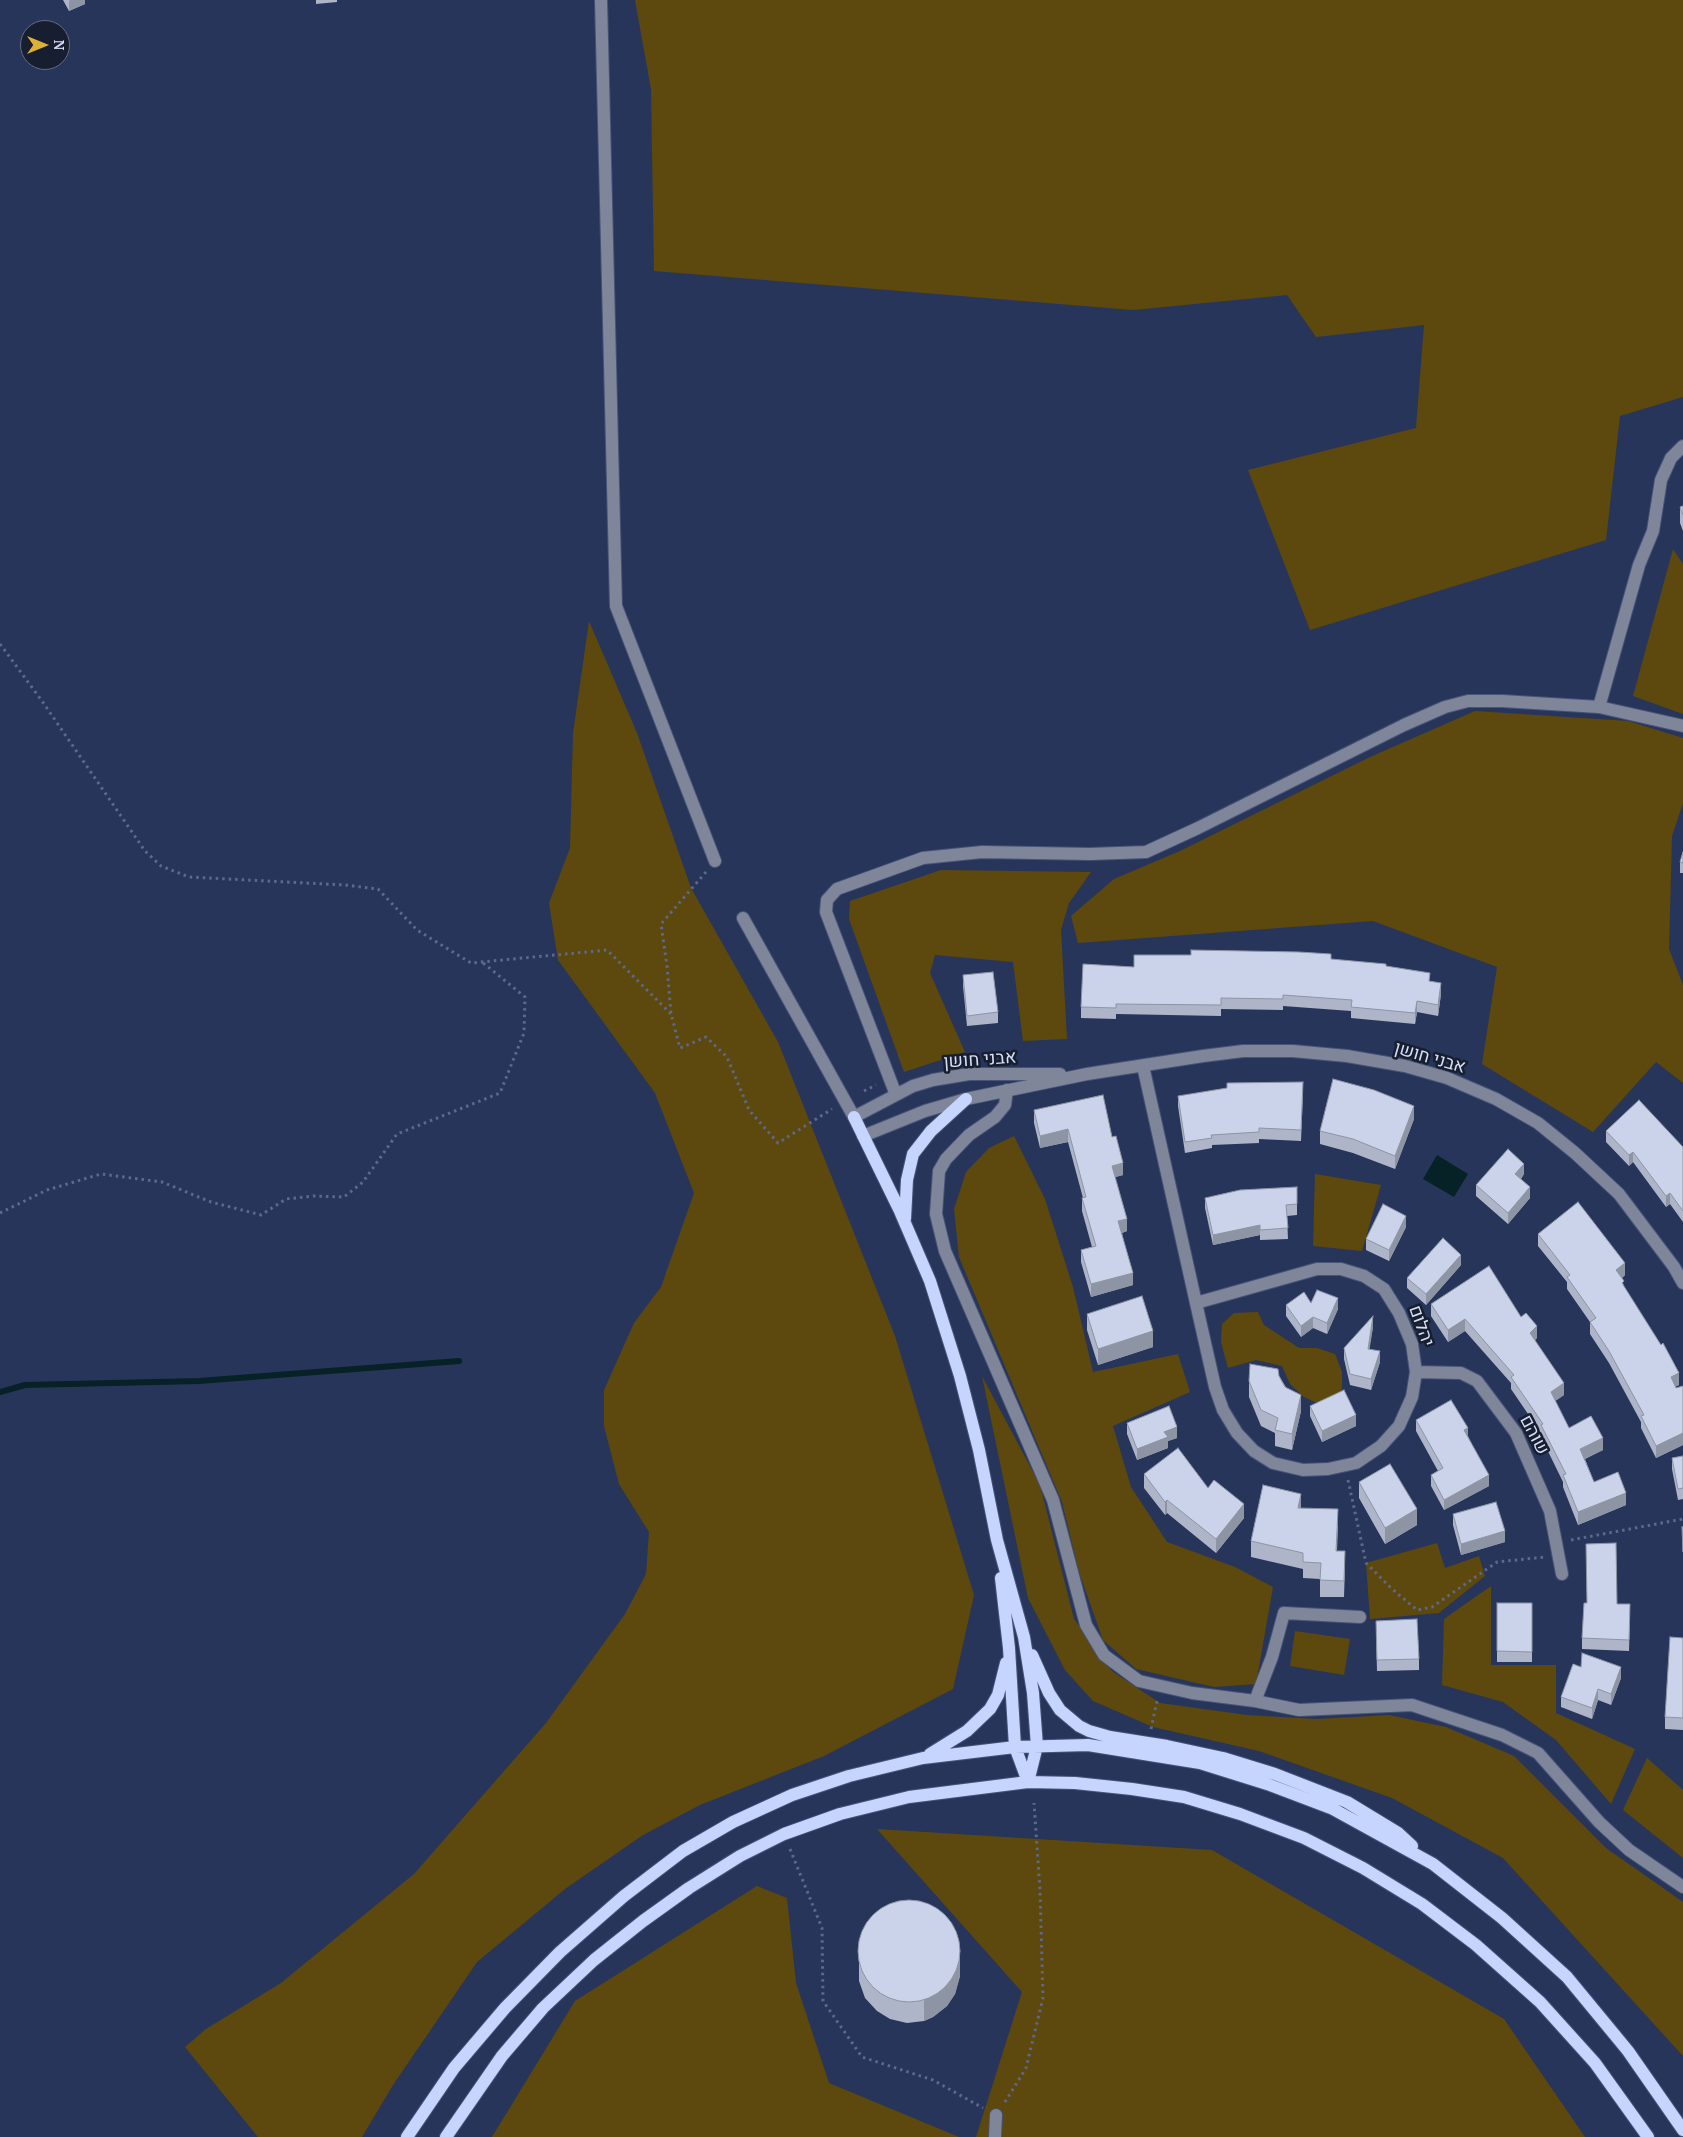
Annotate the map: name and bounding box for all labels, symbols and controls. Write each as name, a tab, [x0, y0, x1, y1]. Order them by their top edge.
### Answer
north arrow	[20, 20, 70, 70]
text: N	[50, 40, 69, 50]
street label: אבני חושן	[1392, 1038, 1468, 1078]
street label: אבני חושן	[943, 1047, 1017, 1073]
street label: יהלום	[1404, 1303, 1438, 1349]
street label: שוהם	[1515, 1412, 1553, 1458]

